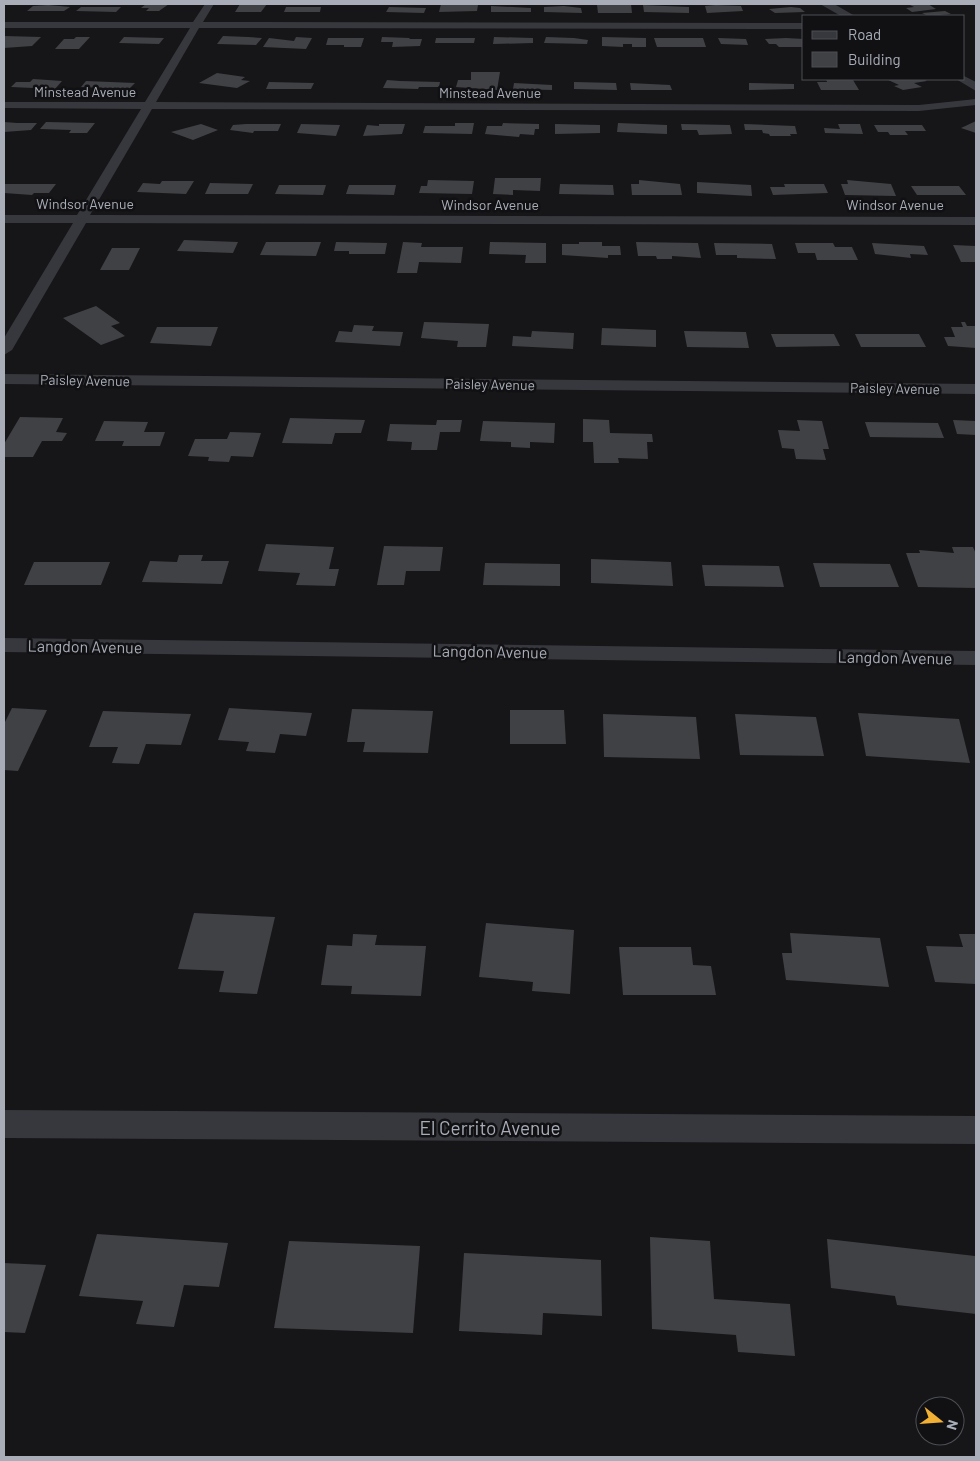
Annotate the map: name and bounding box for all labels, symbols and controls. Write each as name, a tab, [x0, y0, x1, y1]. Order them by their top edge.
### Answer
legend	[802, 15, 965, 80]
text: Road	[848, 25, 881, 43]
text: Building	[848, 50, 901, 68]
street label: Minstead Avenue	[34, 83, 136, 100]
street label: Minstead Avenue	[439, 84, 541, 101]
street label: Windsor Avenue	[36, 195, 134, 212]
street label: Windsor Avenue	[441, 196, 539, 213]
street label: Windsor Avenue	[846, 196, 944, 213]
street label: Paisley Avenue	[40, 371, 130, 389]
street label: Paisley Avenue	[445, 375, 535, 393]
street label: Paisley Avenue	[850, 379, 940, 397]
street label: Langdon Avenue	[28, 636, 142, 656]
street label: Langdon Avenue	[433, 641, 547, 661]
street label: Langdon Avenue	[838, 647, 952, 667]
street label: El Cerrito Avenue	[419, 1116, 561, 1139]
north arrow	[915, 1396, 965, 1446]
text: N	[943, 1418, 962, 1432]

